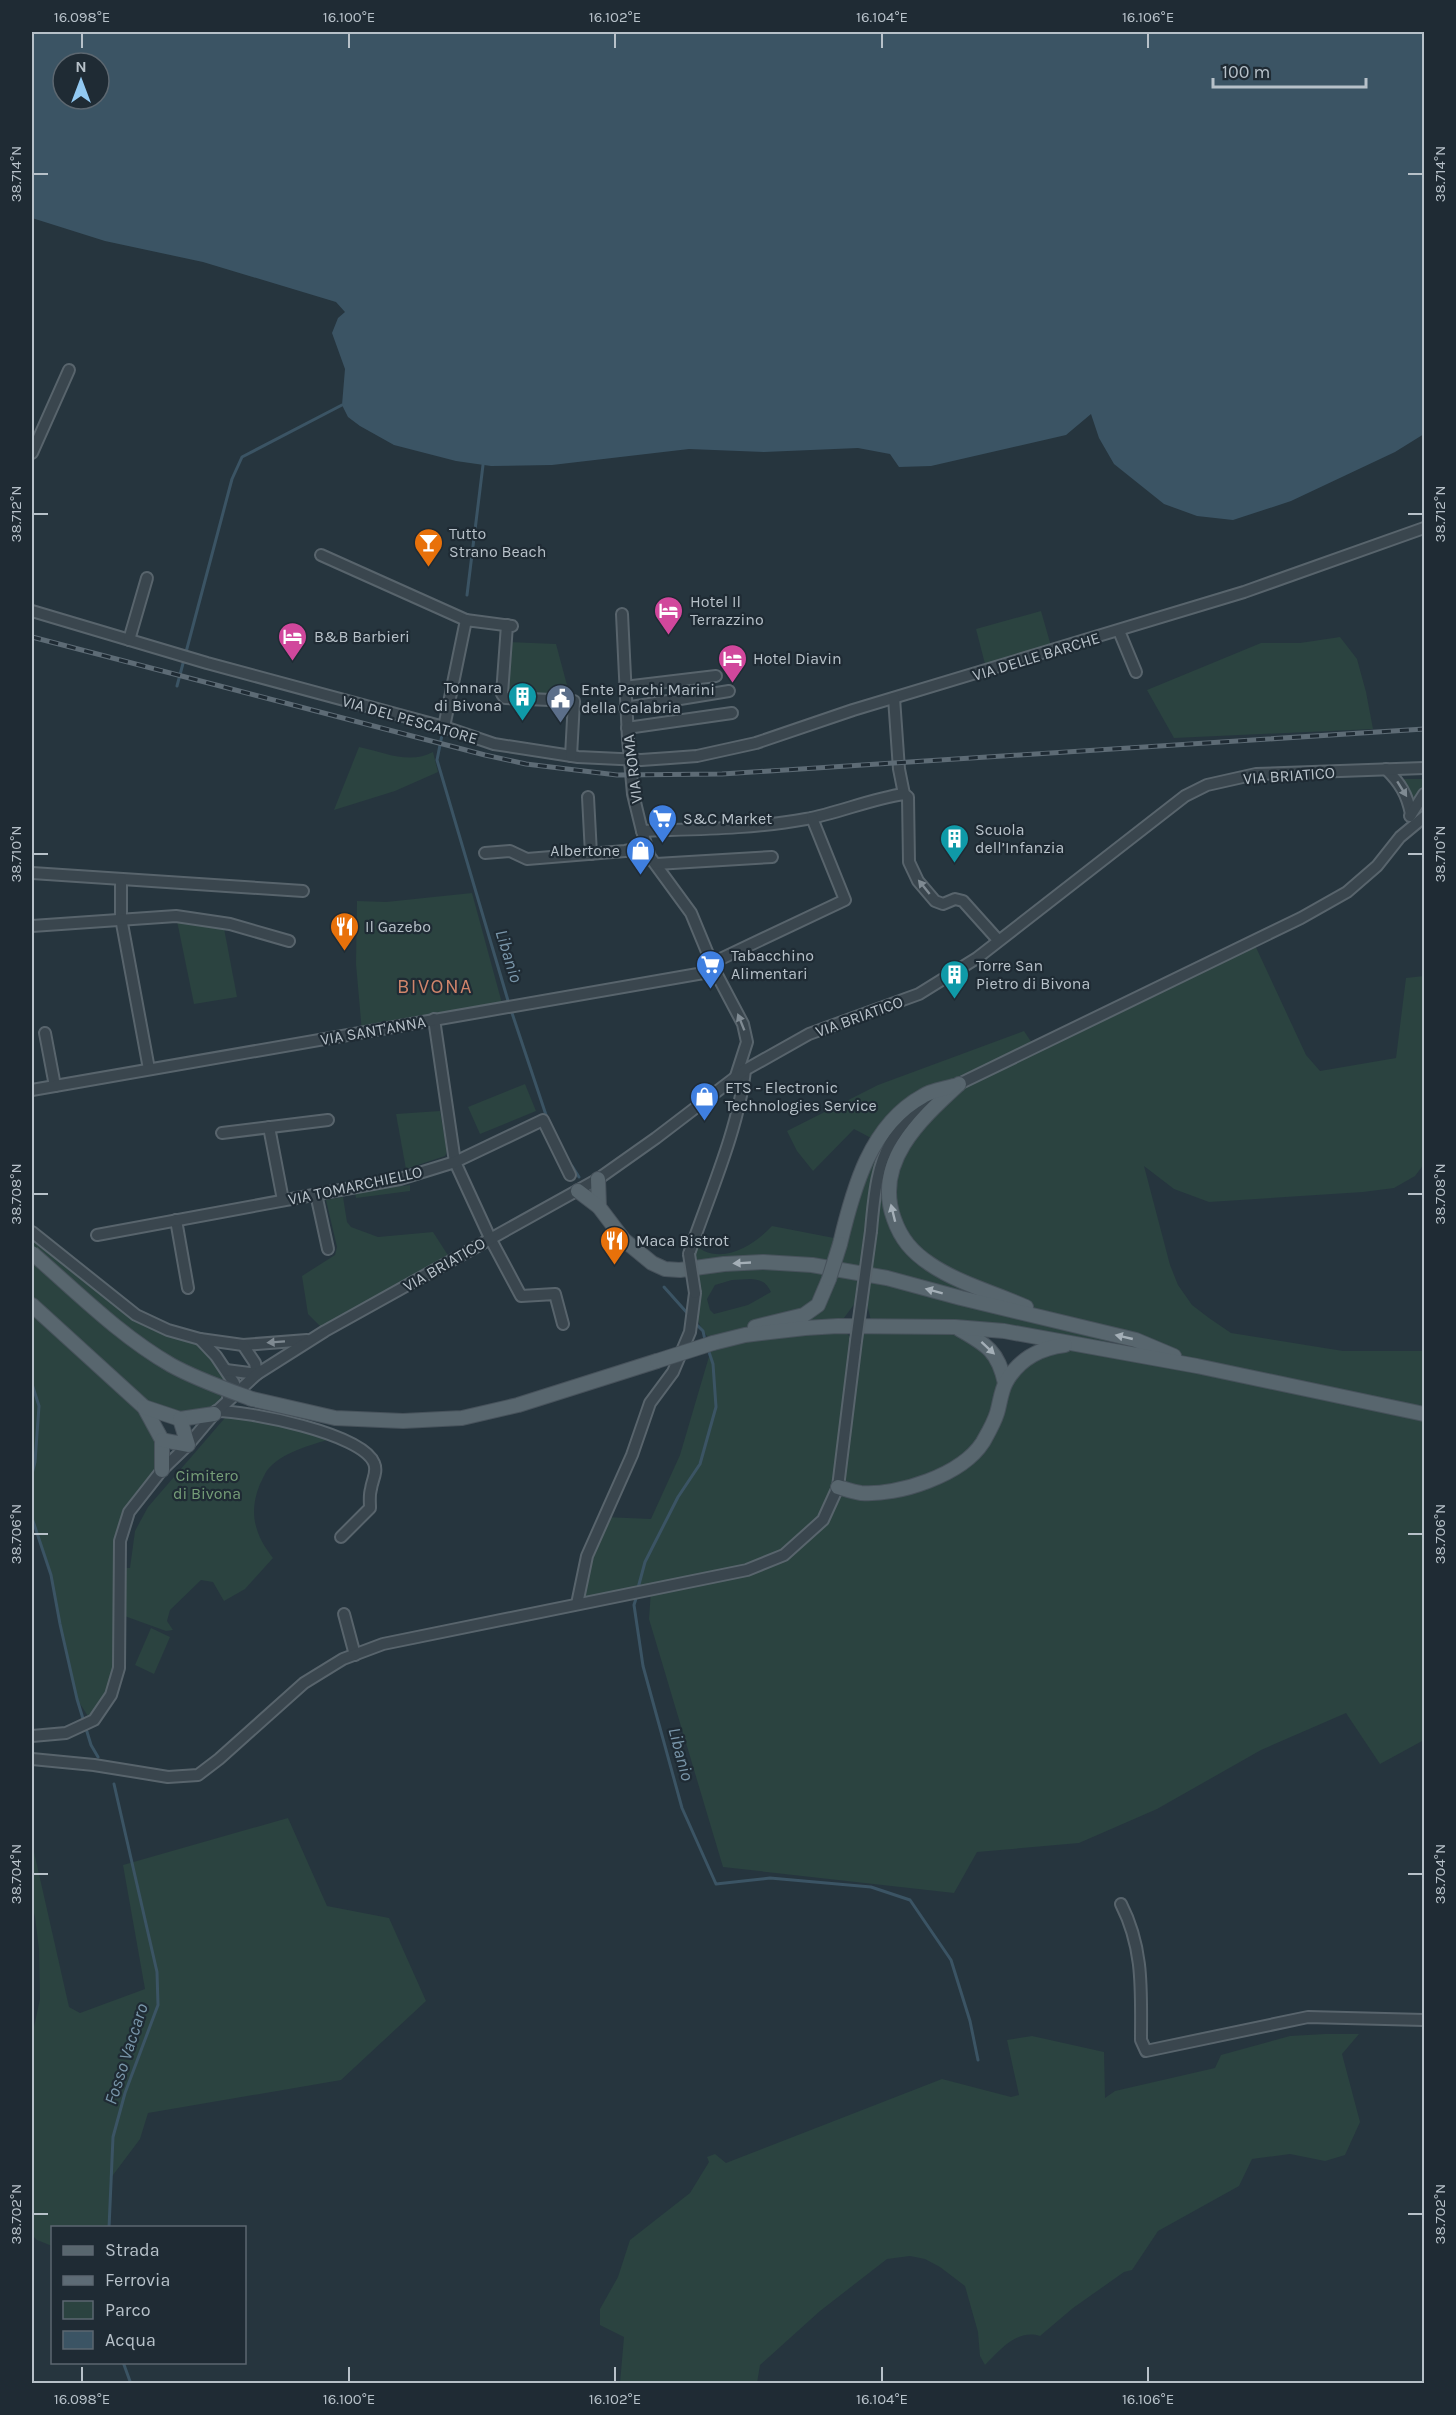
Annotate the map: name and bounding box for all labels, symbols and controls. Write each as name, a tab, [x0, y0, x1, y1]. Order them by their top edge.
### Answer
text: 16.098°E	[54, 8, 110, 26]
text: 16.100°E	[323, 8, 375, 26]
text: 16.102°E	[589, 8, 641, 26]
text: 16.104°E	[856, 8, 908, 26]
text: 16.106°E	[1122, 8, 1174, 26]
north arrow	[51, 51, 111, 111]
scale bar	[1213, 51, 1366, 89]
text: N	[75, 57, 87, 76]
text: 100 m	[1222, 61, 1270, 83]
text: 38.714°N	[7, 146, 25, 202]
text: 38.714°N	[1431, 146, 1449, 202]
text: 38.712°N	[7, 486, 25, 542]
text: 38.712°N	[1431, 486, 1449, 542]
place label: Tutto Strano Beach	[449, 524, 546, 561]
bar icon: Tutto Strano Beach	[412, 526, 444, 568]
place label: Hotel Il Terrazzino	[690, 592, 764, 629]
hotel icon: Hotel Il Terrazzino	[653, 594, 685, 636]
hotel icon: B&B Barbieri	[277, 620, 309, 662]
place label: B&B Barbieri	[314, 627, 410, 646]
street label: VIA DELLE BARCHE	[970, 628, 1102, 685]
hotel icon: Hotel Diavin	[716, 642, 748, 684]
place label: Hotel Diavin	[753, 649, 842, 668]
place label: Tonnara di Bivona	[434, 678, 502, 715]
building icon: Tonnara di Bivona	[507, 680, 539, 722]
place label: Ente Parchi Marini della Calabria	[581, 680, 715, 717]
public building icon: Ente Parchi Marini della Calabria	[544, 682, 576, 724]
street label: VIA DEL PESCATORE	[340, 691, 480, 748]
street label: VIA ROMA	[619, 733, 646, 805]
street label: VIA BRIATICO	[1243, 763, 1336, 788]
one-way arrow	[1397, 781, 1408, 798]
supermarket icon: S&C Market	[646, 802, 678, 844]
place label: S&C Market	[683, 809, 772, 828]
place label: Scuola dell’Infanzia	[975, 820, 1064, 857]
building icon: Scuola dell’Infanzia	[938, 822, 970, 864]
text: 38.710°N	[7, 825, 25, 883]
text: 38.710°N	[1431, 825, 1449, 883]
shop icon: Albertone	[625, 834, 657, 876]
place label: Albertone	[550, 841, 620, 860]
one-way arrow	[917, 879, 930, 895]
restaurant icon: Il Gazebo	[328, 910, 360, 952]
place label: Il Gazebo	[365, 917, 431, 936]
water label: Libanio	[491, 927, 528, 985]
place label: Tabacchino Alimentari	[731, 946, 814, 983]
supermarket icon: Tabacchino Alimentari	[694, 948, 726, 990]
place label: Torre San Pietro di Bivona	[976, 956, 1090, 993]
building icon: Torre San Pietro di Bivona	[939, 958, 971, 1000]
district label: BIVONA	[397, 975, 473, 998]
street label: VIA BRIATICO	[813, 992, 906, 1041]
street label: VIA SANT'ANNA	[319, 1012, 427, 1049]
one-way arrow	[735, 1012, 745, 1030]
place label: ETS - Electronic Technologies Service	[725, 1078, 877, 1115]
shop icon: ETS - Electronic Technologies Service	[688, 1080, 720, 1122]
street label: VIA TOMARCHIELLO	[286, 1162, 424, 1209]
text: 38.708°N	[7, 1163, 25, 1225]
text: 38.708°N	[1431, 1163, 1449, 1225]
one-way arrow	[887, 1204, 897, 1223]
restaurant icon: Maca Bistrot	[599, 1224, 631, 1266]
place label: Maca Bistrot	[636, 1231, 729, 1250]
street label: VIA BRIATICO	[400, 1233, 489, 1296]
one-way arrow	[733, 1259, 752, 1268]
one-way arrow	[925, 1286, 943, 1295]
one-way arrow	[1115, 1331, 1133, 1341]
one-way arrow	[267, 1337, 286, 1347]
one-way arrow	[980, 1341, 995, 1354]
park label: Cimitero di Bivona	[173, 1466, 241, 1503]
text: 38.706°N	[7, 1504, 25, 1564]
text: 38.706°N	[1431, 1504, 1449, 1564]
water label: Libanio	[663, 1725, 699, 1783]
text: 38.704°N	[7, 1844, 25, 1904]
text: 38.704°N	[1431, 1844, 1449, 1904]
water label: Fosso Vaccaro	[99, 2001, 153, 2107]
text: 38.702°N	[7, 2184, 25, 2244]
text: 38.702°N	[1431, 2184, 1449, 2244]
legend	[51, 2226, 246, 2364]
text: Strada	[105, 2239, 160, 2261]
text: Ferrovia	[105, 2269, 170, 2291]
text: Parco	[105, 2299, 151, 2321]
text: Acqua	[105, 2329, 156, 2351]
text: 16.098°E	[54, 2390, 110, 2408]
text: 16.100°E	[323, 2390, 375, 2408]
text: 16.102°E	[589, 2390, 641, 2408]
text: 16.104°E	[856, 2390, 908, 2408]
text: 16.106°E	[1122, 2390, 1174, 2408]

